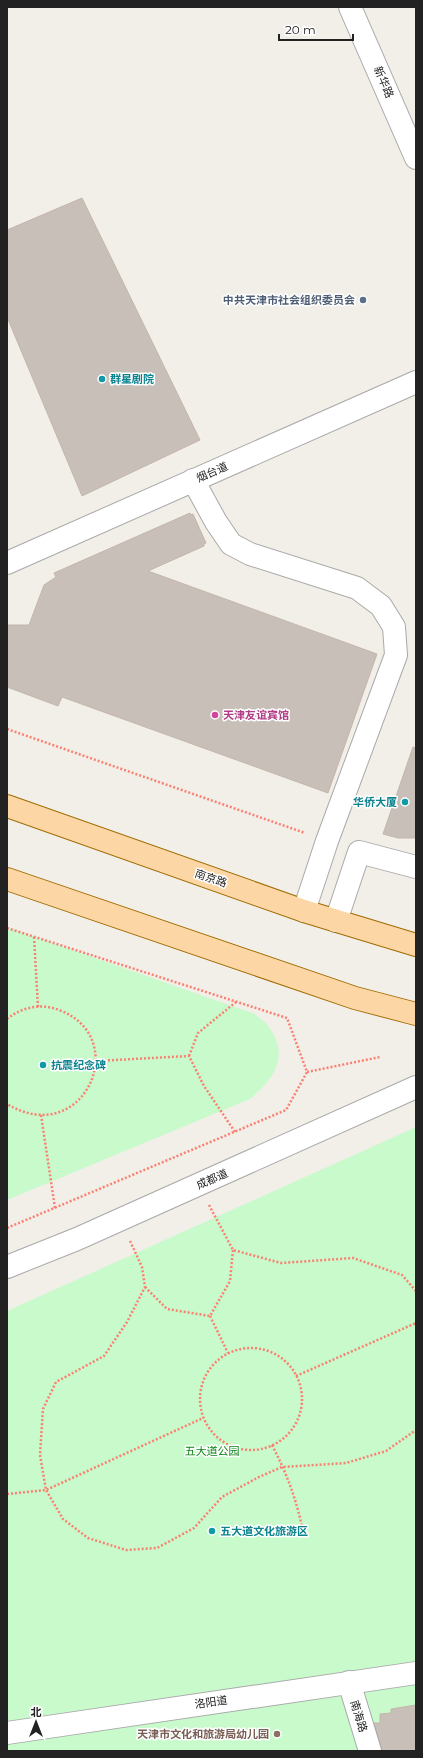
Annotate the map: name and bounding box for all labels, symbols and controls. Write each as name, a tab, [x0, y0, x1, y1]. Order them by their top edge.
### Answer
scale bar	[279, 16, 353, 42]
text: 20 m	[285, 22, 316, 37]
street label: 新华路	[371, 64, 397, 100]
place label: 中共天津市社会组织委员会	[223, 293, 355, 307]
marker: 中共天津市社会组织委员会	[358, 295, 368, 305]
place label: 群星剧院	[110, 372, 154, 386]
marker: 群星剧院	[97, 374, 107, 384]
street label: 烟台道	[194, 459, 230, 485]
place label: 天津友谊宾馆	[223, 708, 289, 722]
marker: 天津友谊宾馆	[210, 710, 220, 720]
place label: 华侨大厦	[353, 795, 397, 809]
marker: 华侨大厦	[400, 797, 410, 807]
street label: 南京路	[193, 866, 229, 890]
place label: 抗震纪念碑	[51, 1058, 106, 1072]
marker: 抗震纪念碑	[38, 1060, 48, 1070]
street label: 成都道	[194, 1166, 230, 1192]
park label: 五大道公园	[185, 1444, 240, 1458]
place label: 五大道文化旅游区	[220, 1524, 308, 1538]
marker: 五大道文化旅游区	[207, 1526, 217, 1536]
street label: 洛阳道	[194, 1693, 228, 1711]
street label: 南海路	[347, 1698, 371, 1734]
north arrow	[16, 1702, 56, 1742]
text: 北	[31, 1705, 42, 1719]
place label: 天津市文化和旅游局幼儿园	[137, 1727, 269, 1741]
marker: 天津市文化和旅游局幼儿园	[272, 1729, 282, 1739]

